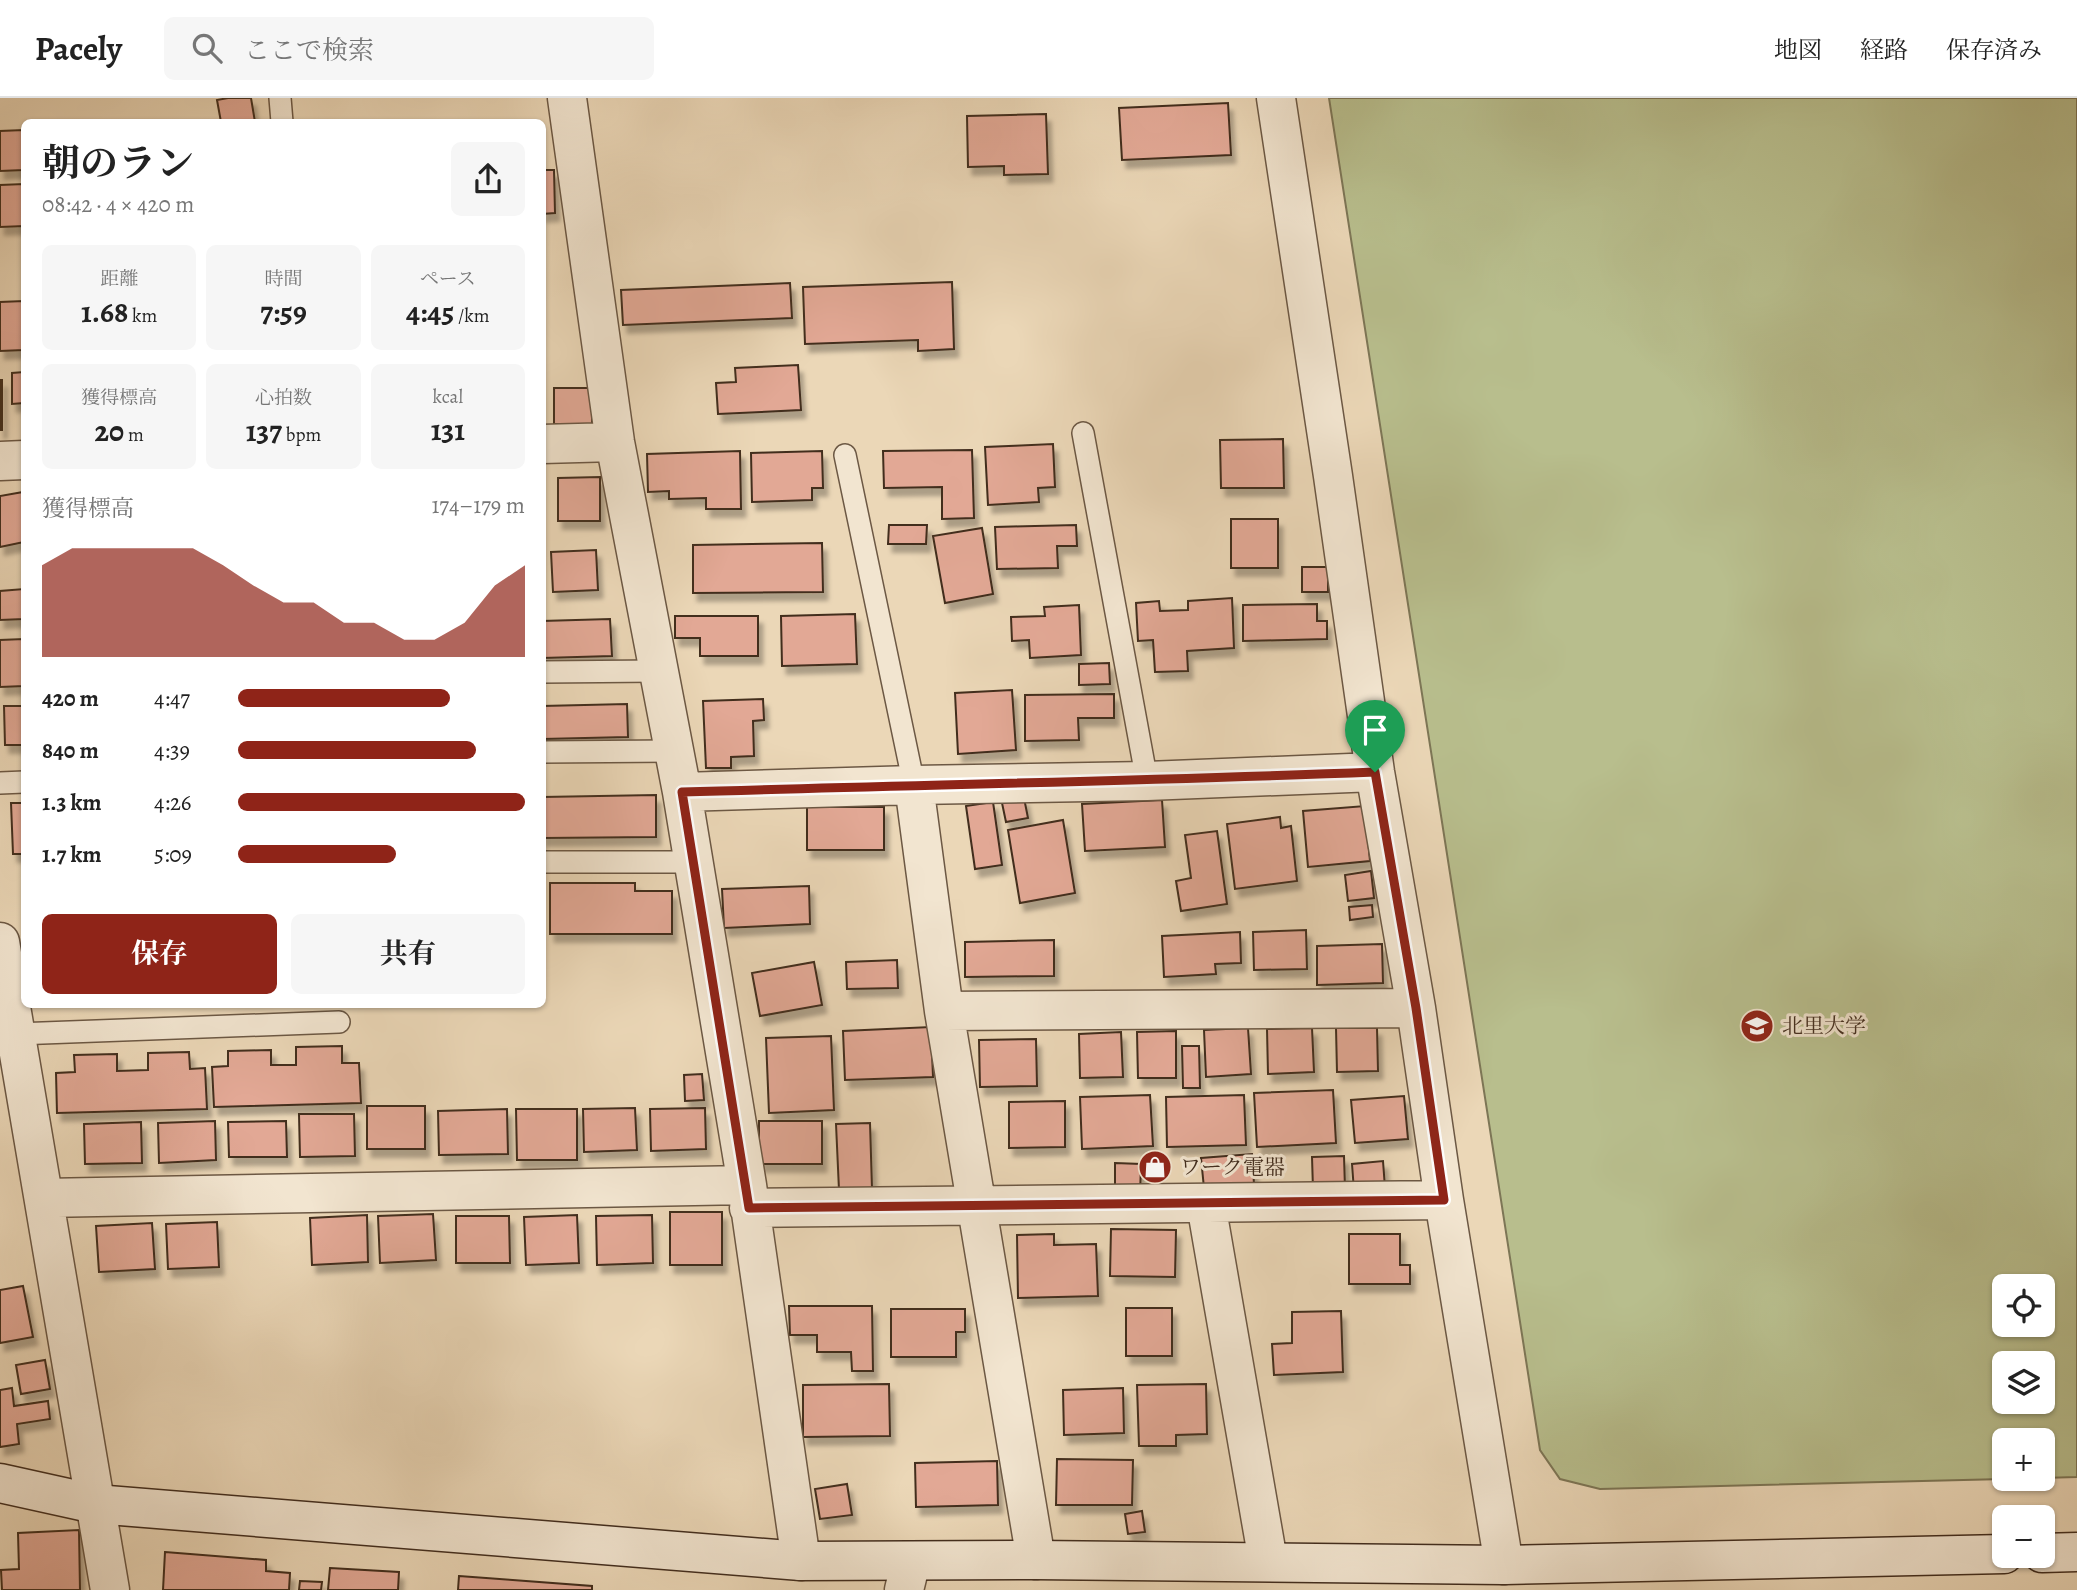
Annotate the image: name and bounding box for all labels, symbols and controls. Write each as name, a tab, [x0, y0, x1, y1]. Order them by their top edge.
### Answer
search box	[164, 17, 654, 80]
text: Pacely	[35, 26, 122, 71]
icon: search	[188, 29, 226, 67]
text: ここで検索	[244, 33, 374, 68]
text: 地図	[1774, 34, 1822, 66]
text: 経路	[1860, 34, 1908, 66]
text: 保存済み	[1946, 34, 2042, 66]
text: 朝のラン	[42, 137, 194, 189]
button: share	[451, 142, 525, 216]
text: 08:42 · 4 × 420 m	[42, 189, 194, 220]
text: 距離	[100, 266, 138, 292]
text: 時間	[264, 266, 303, 292]
text: ペース	[420, 266, 476, 292]
text: 1.68	[81, 292, 128, 332]
text: 7:59	[260, 292, 307, 332]
text: 4:45	[406, 292, 454, 332]
text: km	[128, 303, 157, 329]
text: /km	[454, 303, 490, 329]
text: kcal	[433, 384, 463, 410]
text: 獲得標高	[81, 385, 157, 411]
text: 心拍数	[255, 385, 312, 411]
text: 131	[431, 410, 465, 450]
text: 20	[95, 411, 124, 451]
text: 137	[246, 411, 282, 451]
text: m	[124, 422, 144, 448]
text: bpm	[282, 422, 321, 448]
text: 174–179 m	[431, 490, 525, 521]
text: 獲得標高	[42, 493, 134, 524]
text: 420 m	[42, 683, 99, 714]
text: 4:47	[154, 683, 190, 714]
pin	[1345, 700, 1405, 772]
icon: arrive	[1356, 711, 1394, 749]
text: 840 m	[42, 735, 99, 766]
text: 4:39	[154, 735, 190, 766]
text: 1.3 km	[42, 787, 102, 818]
text: 4:26	[154, 787, 191, 818]
text: 1.7 km	[42, 839, 102, 870]
text: 5:09	[154, 839, 192, 870]
button: 保存	[42, 914, 277, 994]
button: 共有	[291, 914, 525, 994]
school or university icon: 北里大学	[1738, 1007, 1776, 1045]
place label: 北里大学	[1782, 1012, 1866, 1040]
shop icon: ワーク電器	[1136, 1148, 1174, 1186]
place label: ワーク電器	[1180, 1153, 1285, 1181]
map controls	[1992, 1274, 2055, 1568]
button: locate	[1992, 1274, 2055, 1337]
button: layers	[1992, 1351, 2055, 1414]
button: +	[1992, 1428, 2055, 1491]
button: −	[1992, 1505, 2055, 1568]

